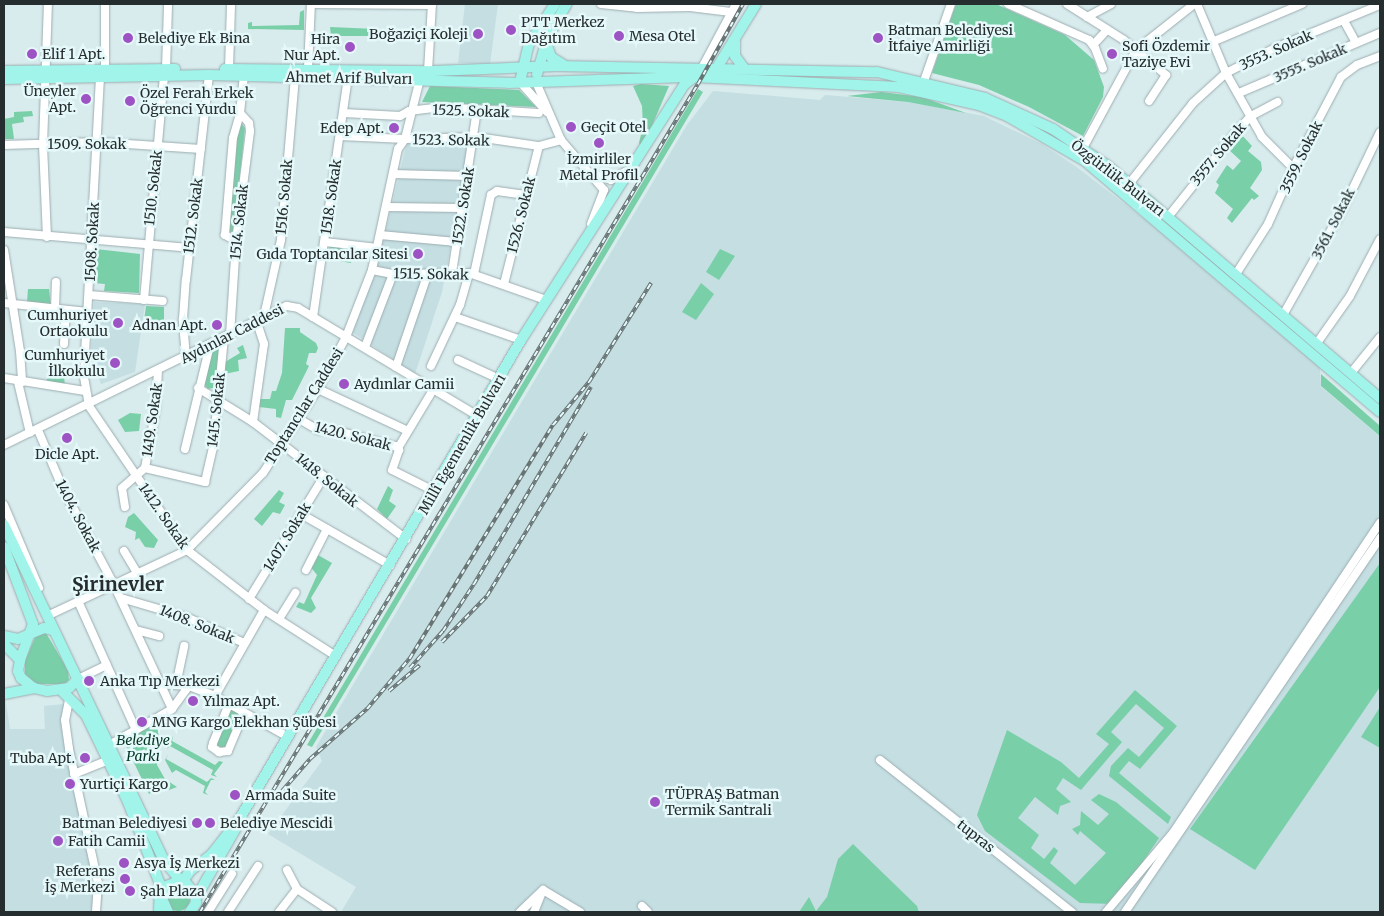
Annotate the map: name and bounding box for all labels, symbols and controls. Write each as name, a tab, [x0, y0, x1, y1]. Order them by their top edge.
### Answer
place label: PTT Merkez Dağıtım	[521, 14, 604, 46]
place label: Batman Belediyesi İtfaiye Amirliği	[888, 22, 1013, 54]
marker: PTT Merkez Dağıtım	[505, 24, 517, 36]
place label: Boğaziçi Koleji	[369, 26, 468, 42]
street label: 3553. Sokak	[1237, 26, 1315, 74]
marker: Boğaziçi Koleji	[472, 28, 484, 40]
place label: Mesa Otel	[629, 28, 695, 44]
place label: Belediye Ek Bina	[138, 30, 250, 46]
marker: Mesa Otel	[613, 30, 625, 42]
place label: Hira Nur Apt.	[284, 31, 340, 64]
marker: Belediye Ek Bina	[122, 32, 134, 44]
marker: Batman Belediyesi İtfaiye Amirliği	[872, 32, 884, 44]
place label: Sofi Özdemir Taziye Evi	[1122, 38, 1210, 70]
street label: 3555. Sokak	[1271, 40, 1349, 86]
marker: Hira Nur Apt.	[344, 41, 356, 53]
place label: Elif 1 Apt.	[42, 46, 105, 62]
marker: Elif 1 Apt.	[26, 48, 38, 60]
marker: Sofi Özdemir Taziye Evi	[1106, 48, 1118, 60]
street label: Ahmet Arif Bulvarı	[285, 68, 413, 88]
place label: Üneyler Apt.	[24, 83, 76, 115]
place label: Özel Ferah Erkek Öğrenci Yurdu	[140, 85, 254, 118]
marker: Üneyler Apt.	[80, 93, 92, 105]
marker: Özel Ferah Erkek Öğrenci Yurdu	[124, 95, 136, 107]
street label: 1525. Sokak	[432, 101, 510, 121]
street label: 3559. Sokak	[1276, 118, 1326, 196]
place label: Geçit Otel	[581, 119, 646, 135]
street label: 3557. Sokak	[1187, 119, 1249, 189]
place label: Edep Apt.	[320, 120, 384, 136]
marker: Geçit Otel	[565, 121, 577, 133]
marker: Edep Apt.	[388, 122, 400, 134]
street label: 1523. Sokak	[412, 131, 490, 149]
street label: 1509. Sokak	[48, 136, 126, 152]
street label: Özgürlük Bulvarı	[1068, 136, 1168, 220]
marker: İzmirliler Metal Profil	[593, 137, 605, 149]
street label: 1510. Sokak	[141, 149, 165, 227]
place label: İzmirliler Metal Profil	[559, 151, 639, 184]
street label: 1516. Sokak	[272, 158, 296, 236]
street label: 1518. Sokak	[317, 158, 345, 236]
street label: 1522. Sokak	[449, 166, 477, 246]
street label: 1526. Sokak	[503, 175, 539, 255]
street label: 1512. Sokak	[180, 177, 206, 255]
street label: 1514. Sokak	[227, 183, 251, 261]
street label: 3561. Sokak	[1308, 186, 1358, 262]
street label: 1508. Sokak	[82, 202, 102, 282]
place label: Gıda Toptancılar Sitesi	[256, 246, 408, 262]
marker: Gıda Toptancılar Sitesi	[412, 248, 424, 260]
street label: 1515. Sokak	[393, 265, 469, 283]
street label: Aydınlar Caddesi	[178, 301, 286, 367]
place label: Cumhuriyet Ortaokulu	[27, 307, 108, 340]
marker: Cumhuriyet Ortaokulu	[112, 317, 124, 329]
place label: Adnan Apt.	[132, 317, 207, 333]
marker: Adnan Apt.	[211, 319, 223, 331]
street label: Toptancılar Caddesi	[261, 345, 347, 467]
place label: Cumhuriyet İlkokulu	[24, 347, 105, 380]
marker: Cumhuriyet İlkokulu	[109, 357, 121, 369]
street label: Millî Egemenlik Bulvarı	[415, 371, 509, 517]
street label: 1415. Sokak	[204, 372, 228, 448]
place label: Aydınlar Camii	[354, 376, 454, 392]
marker: Aydınlar Camii	[338, 378, 350, 390]
street label: 1419. Sokak	[138, 382, 166, 458]
street label: 1420. Sokak	[313, 418, 393, 454]
marker: Dicle Apt.	[61, 432, 73, 444]
place label: Dicle Apt.	[35, 446, 99, 462]
street label: 1418. Sokak	[292, 450, 362, 510]
street label: 1404. Sokak	[52, 477, 104, 555]
street label: 1412. Sokak	[135, 480, 193, 552]
street label: 1407. Sokak	[260, 499, 314, 575]
district label: Şirinevler	[72, 574, 164, 596]
street label: 1408. Sokak	[157, 601, 237, 647]
place label: Anka Tıp Merkezi	[100, 673, 220, 689]
marker: Anka Tıp Merkezi	[82, 674, 96, 688]
place label: Yılmaz Apt.	[203, 693, 280, 709]
marker: Yılmaz Apt.	[187, 695, 199, 707]
place label: MNG Kargo Elekhan Şübesi	[152, 714, 336, 730]
marker: MNG Kargo Elekhan Şübesi	[136, 716, 148, 728]
park label: Belediye Parkı	[116, 732, 170, 764]
place label: Tuba Apt.	[10, 750, 75, 766]
marker: Tuba Apt.	[79, 752, 91, 764]
place label: Yurtiçi Kargo	[80, 776, 168, 792]
marker: Yurtiçi Kargo	[64, 778, 76, 790]
place label: TÜPRAŞ Batman Termik Santrali	[665, 786, 779, 819]
place label: Armada Suite	[245, 787, 336, 803]
marker: Armada Suite	[229, 789, 241, 801]
marker: TÜPRAŞ Batman Termik Santrali	[649, 796, 661, 808]
place label: Batman Belediyesi	[62, 815, 187, 831]
place label: Belediye Mescidi	[220, 815, 333, 831]
street label: tupras	[954, 816, 998, 856]
marker: Batman Belediyesi	[191, 817, 203, 829]
marker: Belediye Mescidi	[204, 817, 216, 829]
place label: Fatih Camii	[68, 833, 146, 849]
marker: Fatih Camii	[52, 835, 64, 847]
place label: Asya İş Merkezi	[134, 855, 240, 871]
marker: Asya İş Merkezi	[118, 857, 130, 869]
place label: Referans İş Merkezi	[45, 863, 115, 896]
marker: Referans İş Merkezi	[119, 873, 131, 885]
place label: Şah Plaza	[140, 883, 205, 899]
marker: Şah Plaza	[124, 885, 136, 897]

